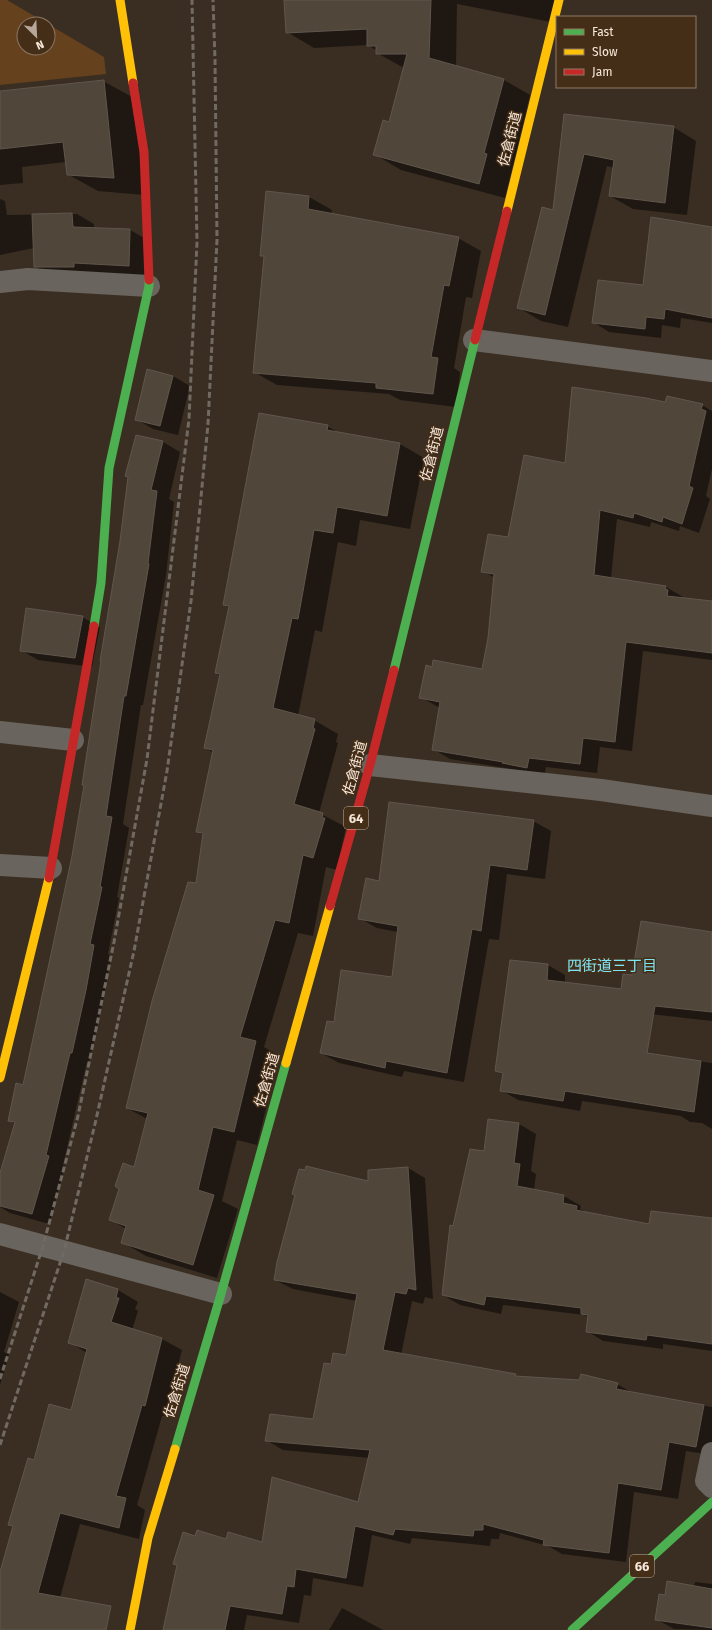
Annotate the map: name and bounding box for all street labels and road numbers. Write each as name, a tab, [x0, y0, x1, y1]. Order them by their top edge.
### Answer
street label: 佐倉街道	[495, 110, 525, 168]
street label: 佐倉街道	[417, 425, 447, 483]
street label: 佐倉街道	[340, 739, 370, 797]
road number: 64	[344, 807, 368, 829]
street label: 佐倉街道	[251, 1051, 283, 1109]
street label: 佐倉街道	[161, 1362, 193, 1420]
road number: 66	[630, 1555, 654, 1577]

